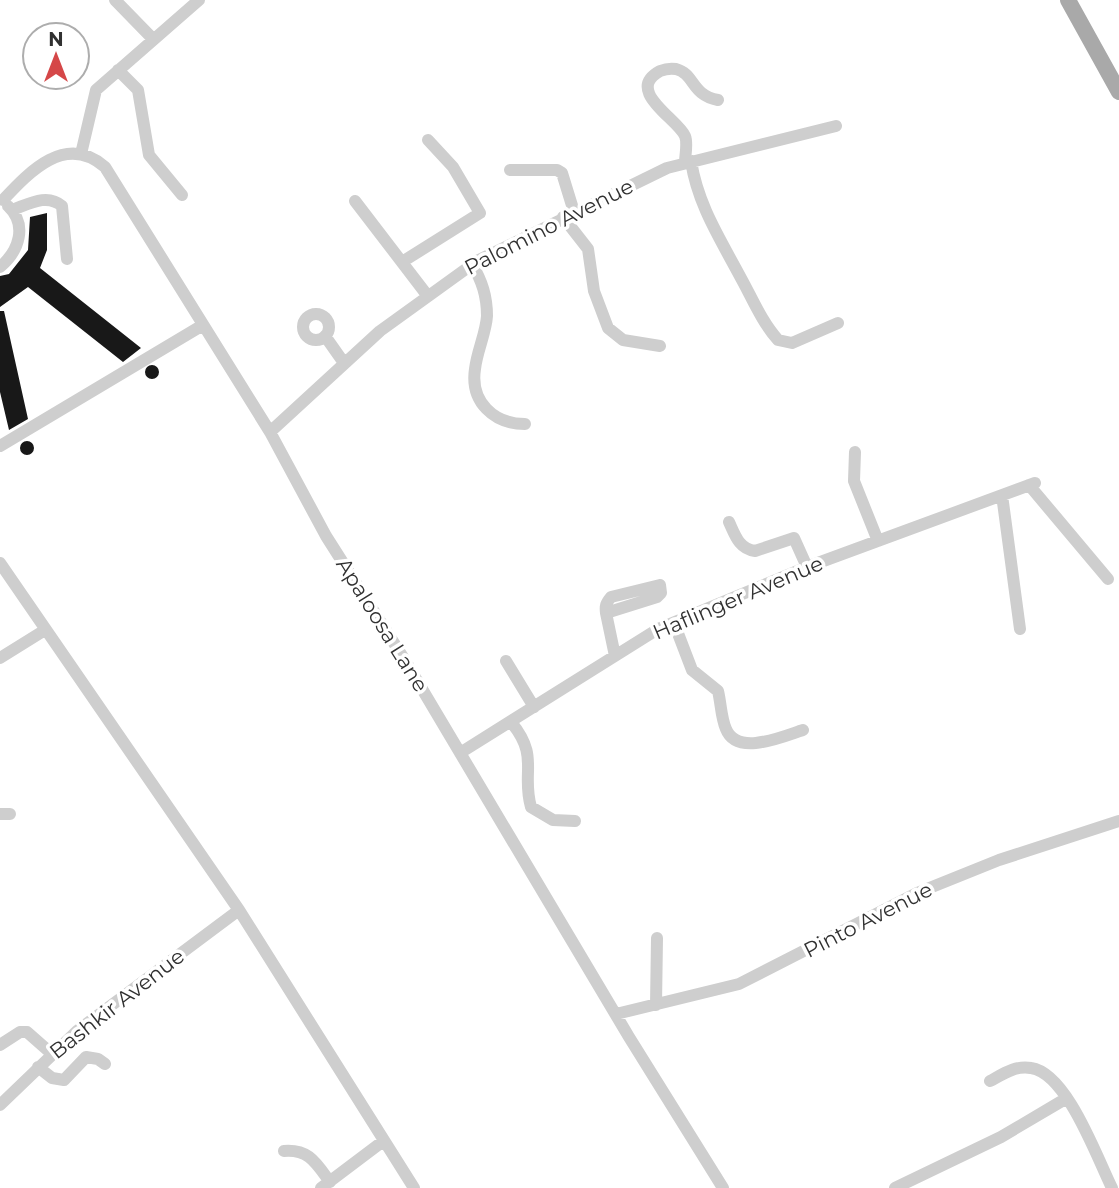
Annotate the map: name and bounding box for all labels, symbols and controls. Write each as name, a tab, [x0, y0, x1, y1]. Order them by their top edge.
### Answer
north arrow	[21, 21, 91, 91]
text: N	[48, 28, 64, 51]
street label: Palomino Avenue	[460, 173, 637, 280]
street label: Haflinger Avenue	[649, 550, 827, 645]
street label: Apaloosa Lane	[331, 553, 434, 696]
street label: Pinto Avenue	[799, 876, 936, 963]
street label: Bashkir Avenue	[44, 943, 189, 1064]

